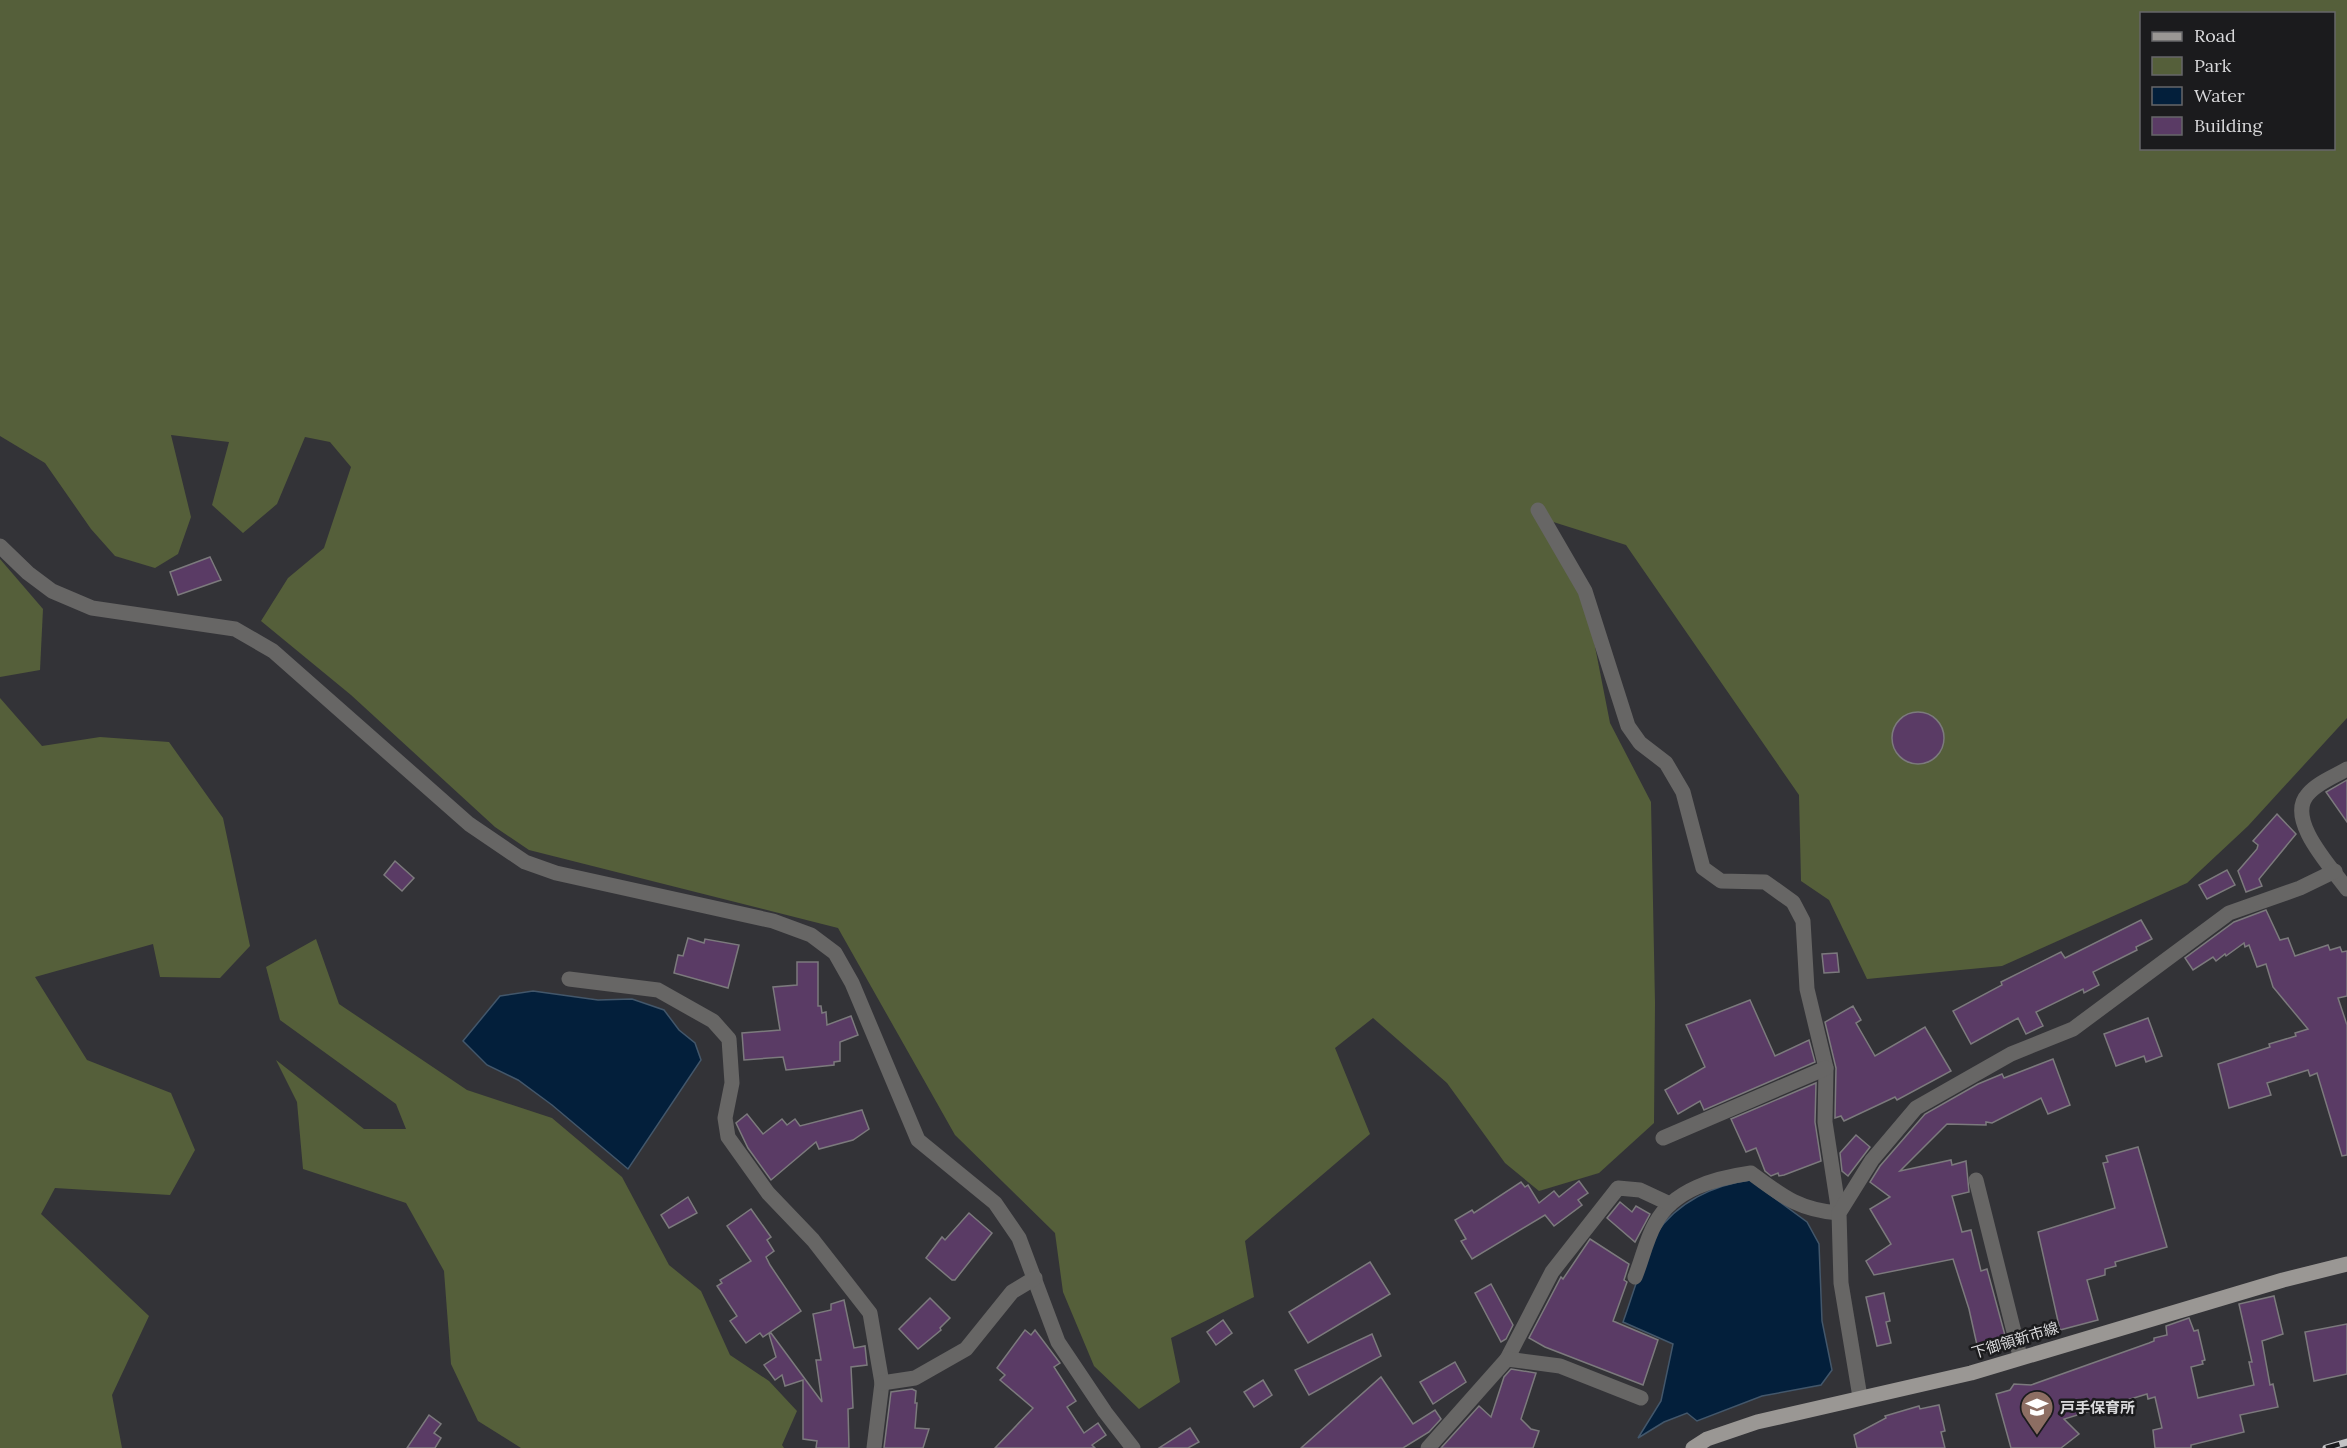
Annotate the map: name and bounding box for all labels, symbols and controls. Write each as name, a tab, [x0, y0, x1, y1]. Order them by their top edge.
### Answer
legend	[2140, 12, 2335, 150]
text: Road	[2194, 24, 2236, 47]
text: Park	[2194, 54, 2232, 77]
text: Water	[2194, 84, 2245, 107]
text: Building	[2194, 114, 2264, 137]
street label: 下御領新市線	[1969, 1318, 2061, 1362]
school or university icon: 戸手保育所	[2019, 1389, 2055, 1436]
place label: 戸手保育所	[2060, 1398, 2135, 1417]

